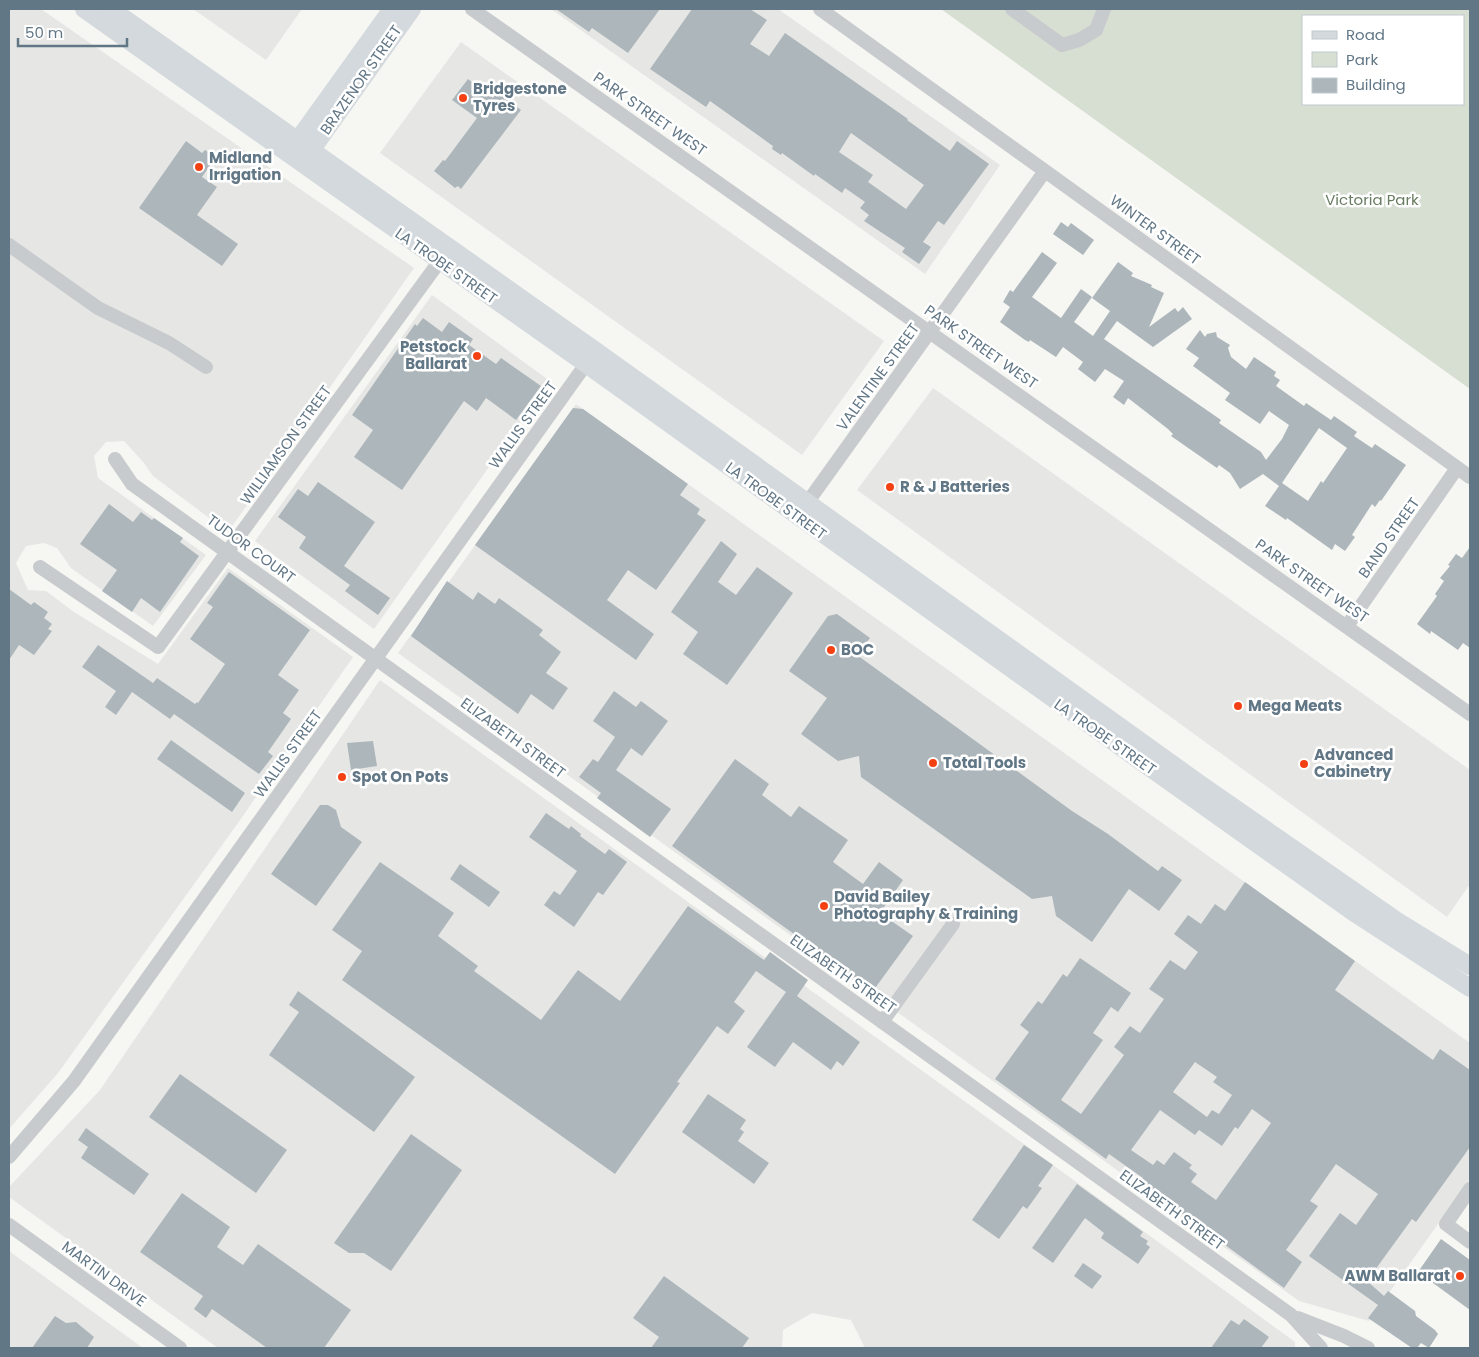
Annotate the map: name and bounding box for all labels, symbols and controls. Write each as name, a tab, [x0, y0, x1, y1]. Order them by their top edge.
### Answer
scale bar	[18, 15, 126, 47]
legend	[1302, 15, 1464, 105]
street label: BRAZENOR STREET	[315, 21, 406, 139]
text: 50 m	[25, 22, 63, 43]
text: Road	[1346, 24, 1385, 45]
text: Park	[1346, 49, 1378, 70]
street label: PARK STREET WEST	[589, 67, 711, 161]
text: Building	[1346, 74, 1406, 95]
place label: Bridgestone Tyres	[473, 78, 567, 116]
marker: Bridgestone Tyres	[457, 92, 469, 104]
place label: Midland Irrigation	[209, 147, 281, 185]
marker: Midland Irrigation	[193, 161, 205, 173]
park label: Victoria Park	[1325, 189, 1419, 210]
street label: WINTER STREET	[1106, 190, 1205, 270]
street label: LA TROBE STREET	[391, 223, 501, 309]
street label: PARK STREET WEST	[920, 300, 1042, 394]
street label: VALENTINE STREET	[831, 319, 924, 435]
place label: Petstock Ballarat	[400, 336, 468, 374]
marker: Petstock Ballarat	[471, 350, 483, 362]
street label: WALLIS STREET	[484, 377, 562, 473]
street label: WILLIAMSON STREET	[235, 381, 336, 509]
street label: LA TROBE STREET	[722, 457, 831, 544]
place label: R & J Batteries	[900, 476, 1010, 497]
marker: R & J Batteries	[884, 481, 896, 493]
street label: BAND STREET	[1353, 493, 1424, 582]
street label: TUDOR COURT	[203, 509, 300, 588]
street label: PARK STREET WEST	[1251, 534, 1373, 628]
place label: BOC	[841, 639, 874, 660]
marker: BOC	[825, 644, 837, 656]
street label: ELIZABETH STREET	[457, 692, 570, 783]
street label: LA TROBE STREET	[1050, 694, 1160, 780]
place label: Mega Meats	[1248, 695, 1342, 716]
marker: Mega Meats	[1232, 700, 1244, 712]
street label: WALLIS STREET	[249, 706, 327, 802]
place label: Advanced Cabinetry	[1314, 744, 1393, 782]
place label: Total Tools	[943, 752, 1026, 773]
marker: Total Tools	[927, 757, 939, 769]
marker: Advanced Cabinetry	[1298, 758, 1310, 770]
place label: Spot On Pots	[352, 766, 449, 787]
marker: Spot On Pots	[336, 771, 348, 783]
place label: David Bailey Photography & Training	[834, 886, 1018, 924]
marker: David Bailey Photography & Training	[818, 900, 830, 912]
street label: ELIZABETH STREET	[786, 929, 901, 1018]
street label: ELIZABETH STREET	[1116, 1164, 1229, 1255]
street label: MARTIN DRIVE	[58, 1236, 151, 1311]
place label: AWM Ballarat	[1344, 1265, 1450, 1286]
marker: AWM Ballarat	[1454, 1270, 1466, 1282]

